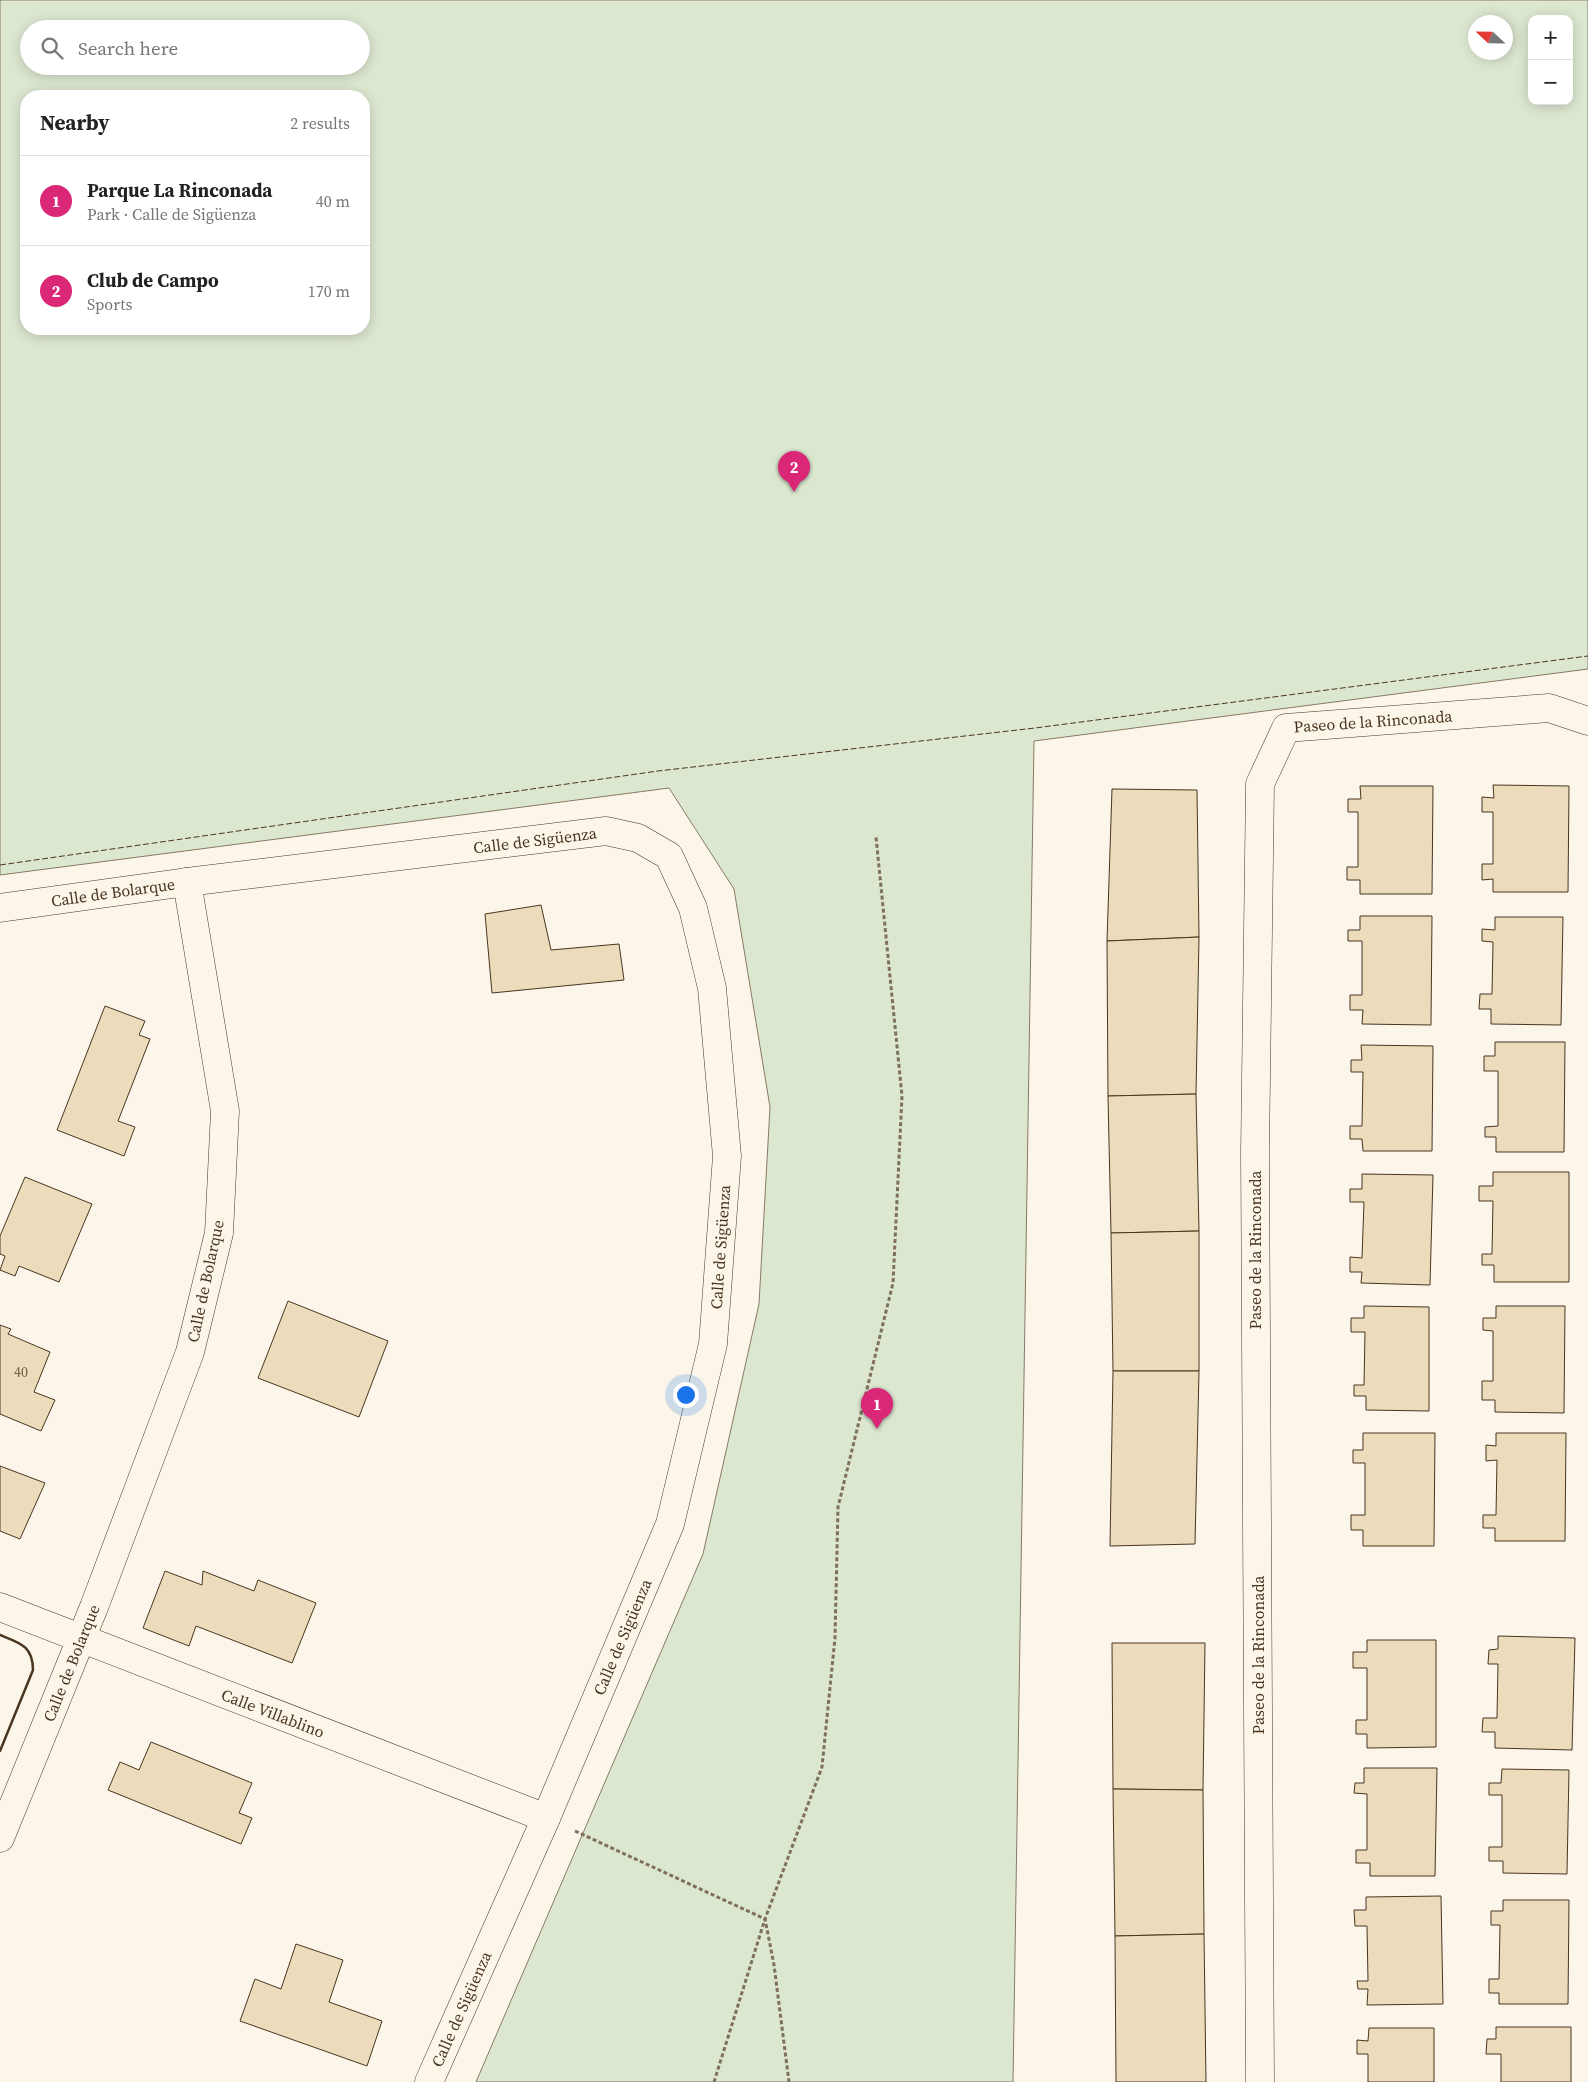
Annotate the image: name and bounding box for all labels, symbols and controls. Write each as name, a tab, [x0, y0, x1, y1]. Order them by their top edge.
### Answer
north arrow	[1468, 15, 1513, 60]
map controls	[1528, 15, 1573, 105]
button: +	[1528, 15, 1573, 60]
search box	[20, 20, 370, 75]
icon: search	[38, 34, 66, 62]
text: Search here	[78, 35, 178, 61]
button: −	[1528, 60, 1573, 105]
text: Nearby	[40, 108, 110, 137]
text: 2 results	[290, 112, 350, 134]
text: Parque La Rinconada	[87, 177, 272, 203]
text: 1	[52, 190, 60, 212]
text: 40 m	[316, 190, 350, 212]
text: Park · Calle de Sigüenza	[87, 203, 256, 225]
text: Club de Campo	[87, 267, 219, 293]
text: 2	[52, 280, 60, 302]
text: 170 m	[308, 280, 350, 302]
text: Sports	[87, 293, 132, 315]
pin: 2	[778, 451, 810, 492]
street label: Paseo de la Rinconada	[1293, 704, 1454, 738]
street label: Calle de Sigüenza	[472, 821, 599, 858]
street label: Calle de Bolarque	[50, 872, 176, 912]
street label: Paseo de la Rinconada	[1244, 1170, 1266, 1330]
street label: Calle de Sigüenza	[705, 1183, 735, 1310]
street label: Calle de Bolarque	[181, 1218, 229, 1344]
house number: 40	[14, 1362, 28, 1382]
your location	[673, 1382, 699, 1408]
pin: 1	[861, 1388, 893, 1429]
street label: Calle de Sigüenza	[588, 1575, 657, 1699]
street label: Paseo de la Rinconada	[1247, 1575, 1269, 1735]
street label: Calle de Bolarque	[37, 1601, 105, 1725]
street label: Calle Villablino	[218, 1683, 328, 1743]
street label: Calle de Sigüenza	[426, 1947, 497, 2070]

